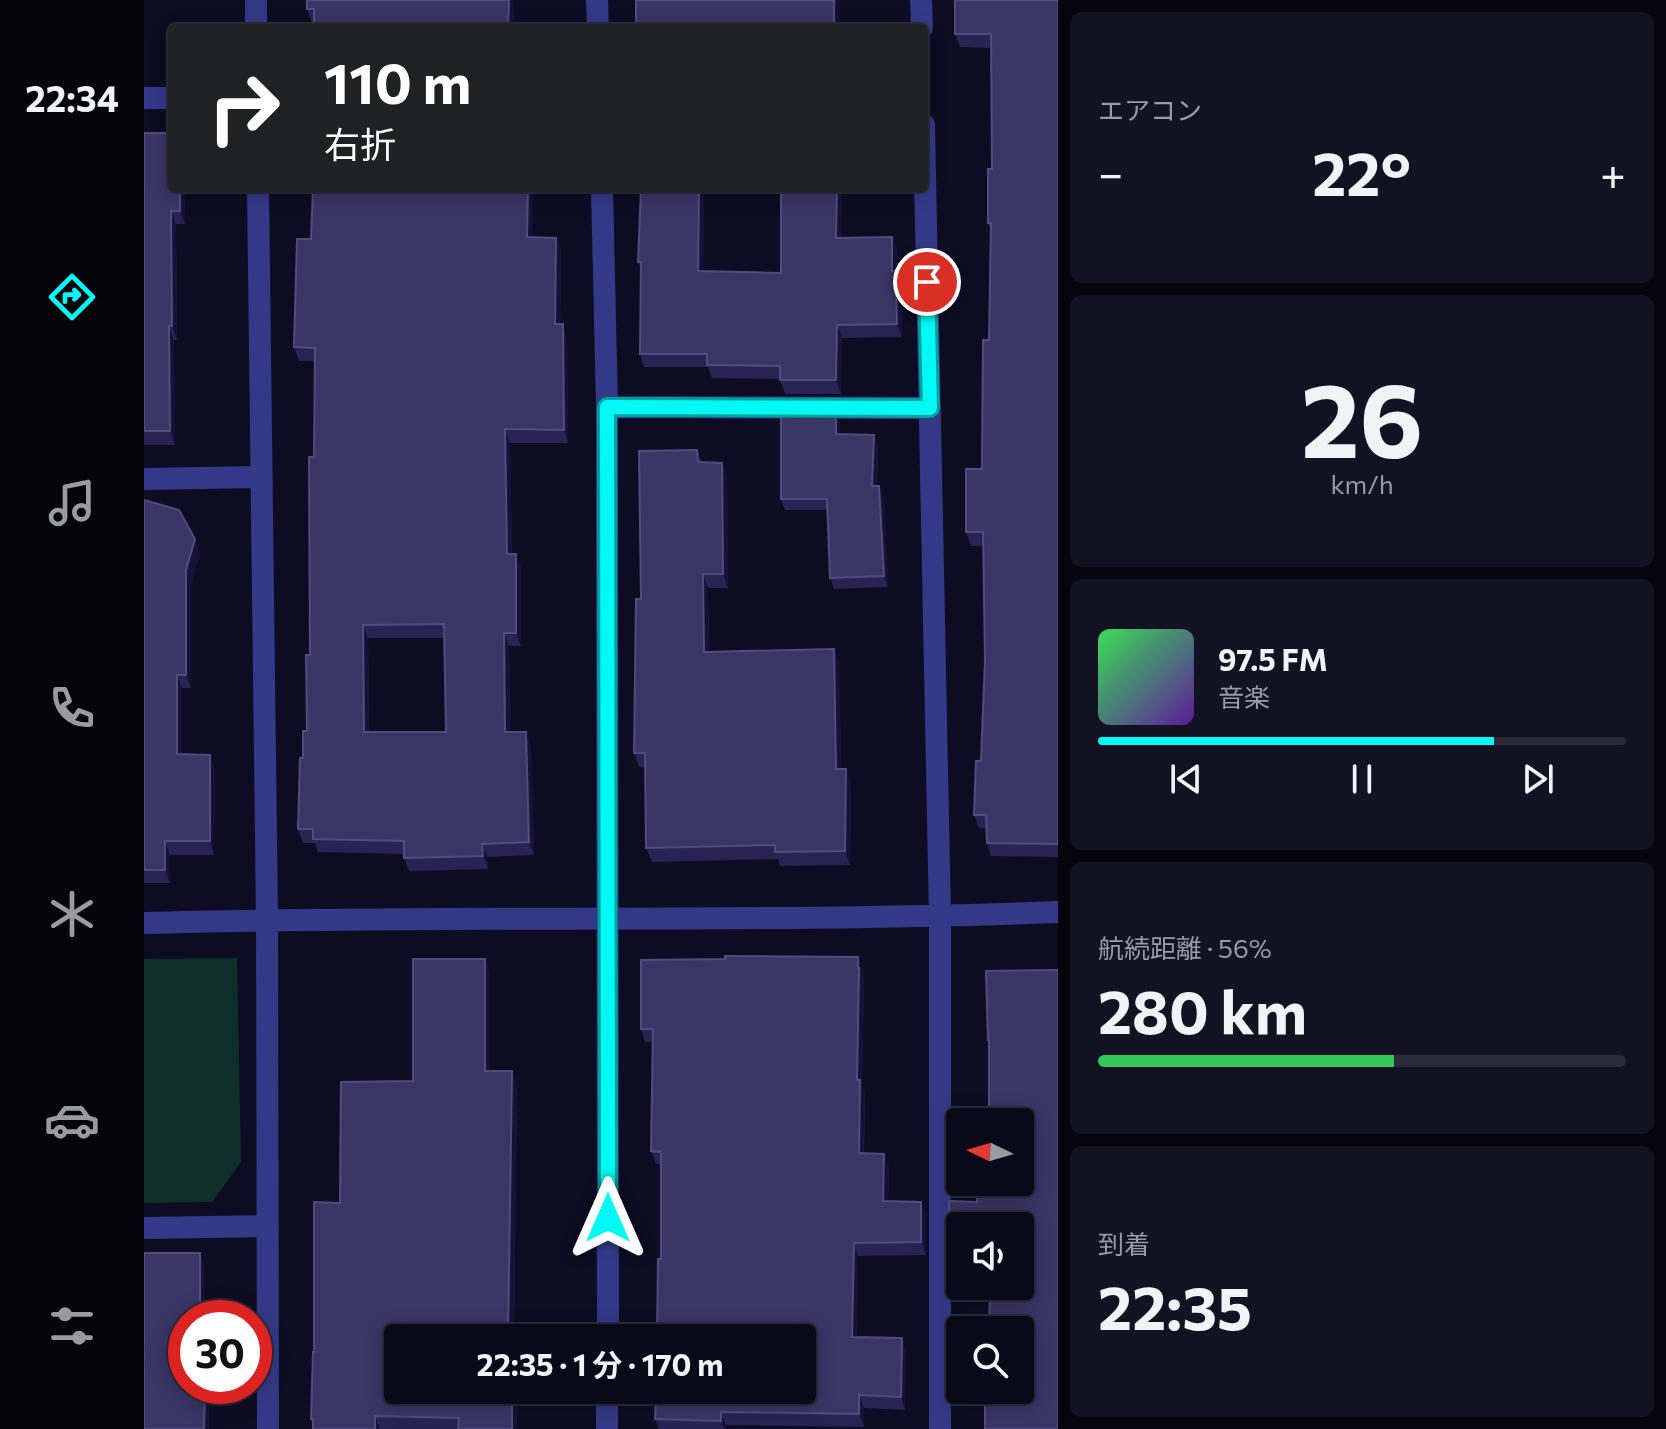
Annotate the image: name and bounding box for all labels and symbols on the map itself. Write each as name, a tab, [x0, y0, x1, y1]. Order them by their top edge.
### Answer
pin	[893, 248, 961, 316]
north arrow	[946, 1108, 1034, 1196]
position arrow	[566, 1176, 650, 1260]
speed limit sign: 30	[168, 1300, 272, 1404]

